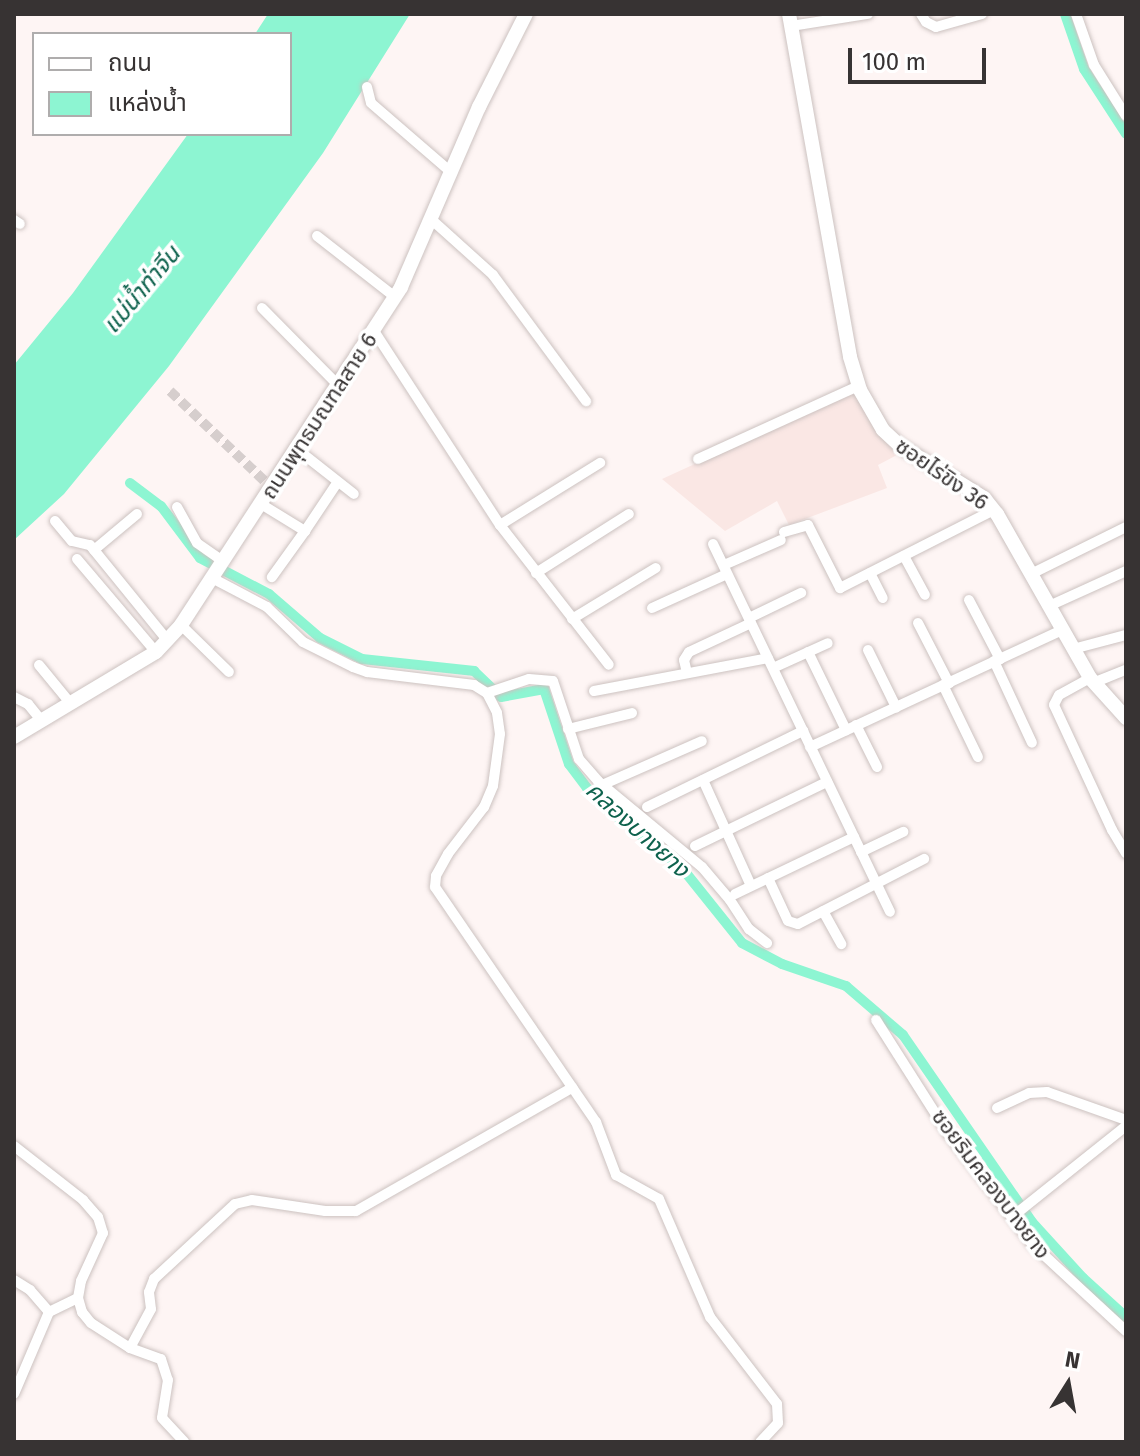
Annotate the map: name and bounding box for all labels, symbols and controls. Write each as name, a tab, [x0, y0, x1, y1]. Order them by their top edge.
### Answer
legend	[32, 32, 292, 136]
scale bar	[852, 32, 990, 82]
text: 100 m	[862, 48, 926, 76]
text: ถนน	[108, 49, 152, 77]
text: แหล่งน้ำ	[108, 89, 187, 117]
water label: แม่น้ำท่าจีน	[97, 241, 187, 339]
street label: ถนนพุทธมณฑลสาย 6	[255, 328, 383, 504]
street label: ซอยไร่ขิง 36	[890, 432, 994, 516]
water label: คลองบางยาง	[579, 776, 695, 884]
street label: ซอยริมคลองบางยาง	[926, 1104, 1056, 1264]
north arrow	[1028, 1344, 1108, 1424]
text: N	[1063, 1345, 1082, 1375]

